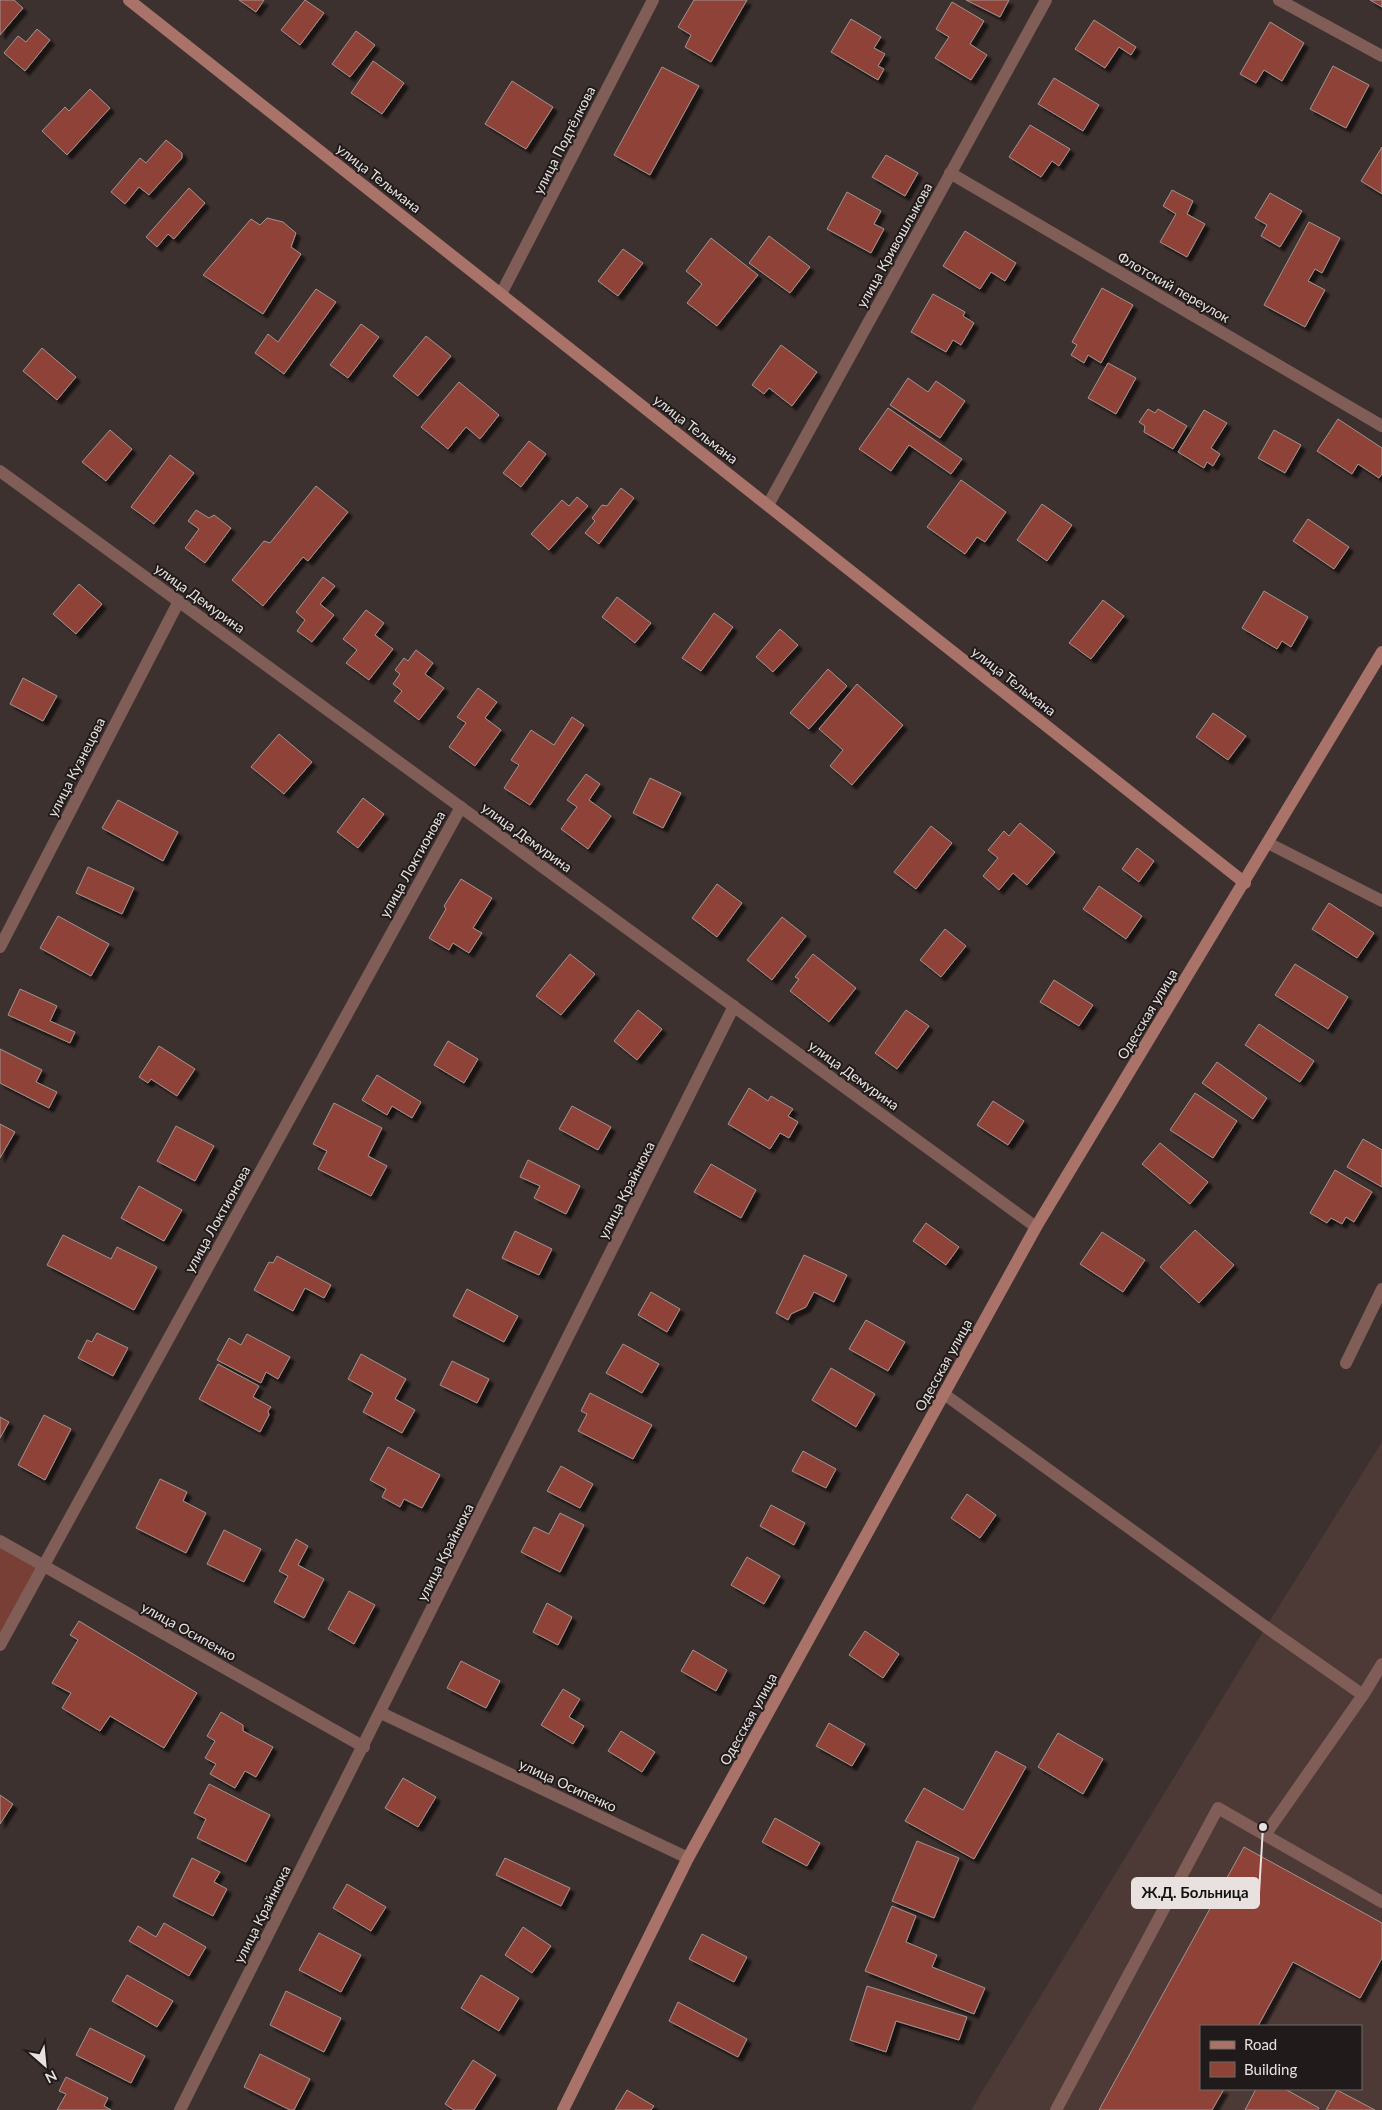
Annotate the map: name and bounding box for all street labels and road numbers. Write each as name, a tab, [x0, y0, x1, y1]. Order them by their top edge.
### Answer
street label: улица Подтёлкова	[529, 83, 599, 197]
street label: улица Тельмана	[333, 140, 425, 216]
street label: улица Кривошлыкова	[853, 179, 936, 311]
street label: Флотский переулок	[1115, 248, 1234, 326]
street label: улица Тельмана	[650, 391, 742, 467]
street label: улица Демурина	[151, 559, 249, 637]
street label: улица Тельмана	[968, 643, 1060, 719]
street label: улица Кузнецова	[44, 714, 108, 820]
street label: улица Демурина	[478, 798, 576, 876]
street label: улица Локтионова	[376, 807, 448, 920]
street label: Одесская улица	[1113, 966, 1181, 1062]
street label: улица Демурина	[805, 1036, 903, 1114]
street label: улица Крайнюка	[594, 1138, 658, 1242]
street label: улица Локтионова	[181, 1162, 253, 1275]
street label: Одесская улица	[911, 1316, 975, 1414]
street label: улица Крайнюка	[413, 1500, 477, 1604]
street label: улица Осипенко	[139, 1598, 239, 1664]
street label: Одесская улица	[716, 1670, 780, 1768]
street label: улица Осипенко	[516, 1755, 620, 1815]
street label: улица Крайнюка	[230, 1862, 294, 1966]

